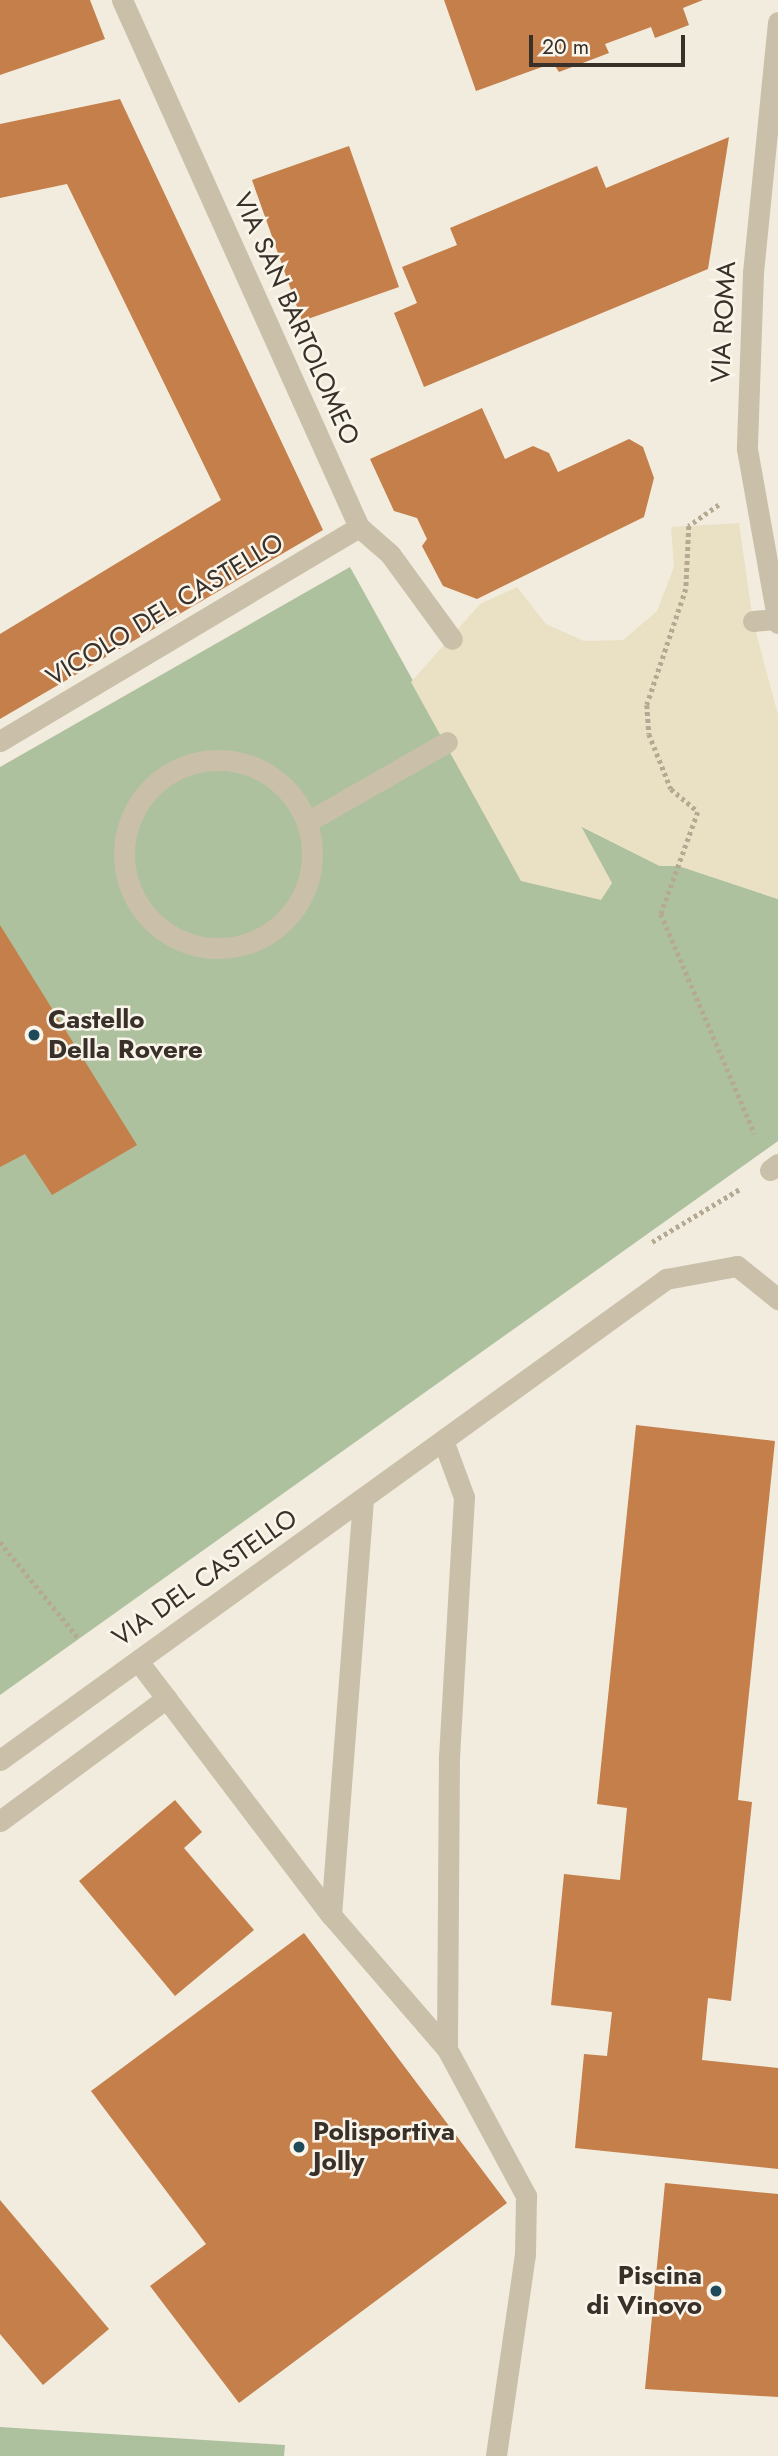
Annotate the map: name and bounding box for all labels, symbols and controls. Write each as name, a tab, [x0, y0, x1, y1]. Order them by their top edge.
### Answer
scale bar	[533, 21, 689, 65]
text: 20 m	[542, 32, 589, 62]
street label: VIA SAN BARTOLOMEO	[226, 188, 366, 450]
street label: VIA ROMA	[705, 260, 743, 384]
street label: VICOLO DEL CASTELLO	[41, 527, 289, 693]
place label: Castello Della Rovere	[48, 1004, 203, 1066]
marker: Castello Della Rovere	[26, 1027, 42, 1043]
street label: VIA DEL CASTELLO	[107, 1503, 303, 1653]
place label: Polisportiva Jolly	[313, 2116, 455, 2178]
marker: Polisportiva Jolly	[291, 2139, 307, 2155]
place label: Piscina di Vinovo	[586, 2260, 702, 2322]
marker: Piscina di Vinovo	[708, 2283, 724, 2299]

